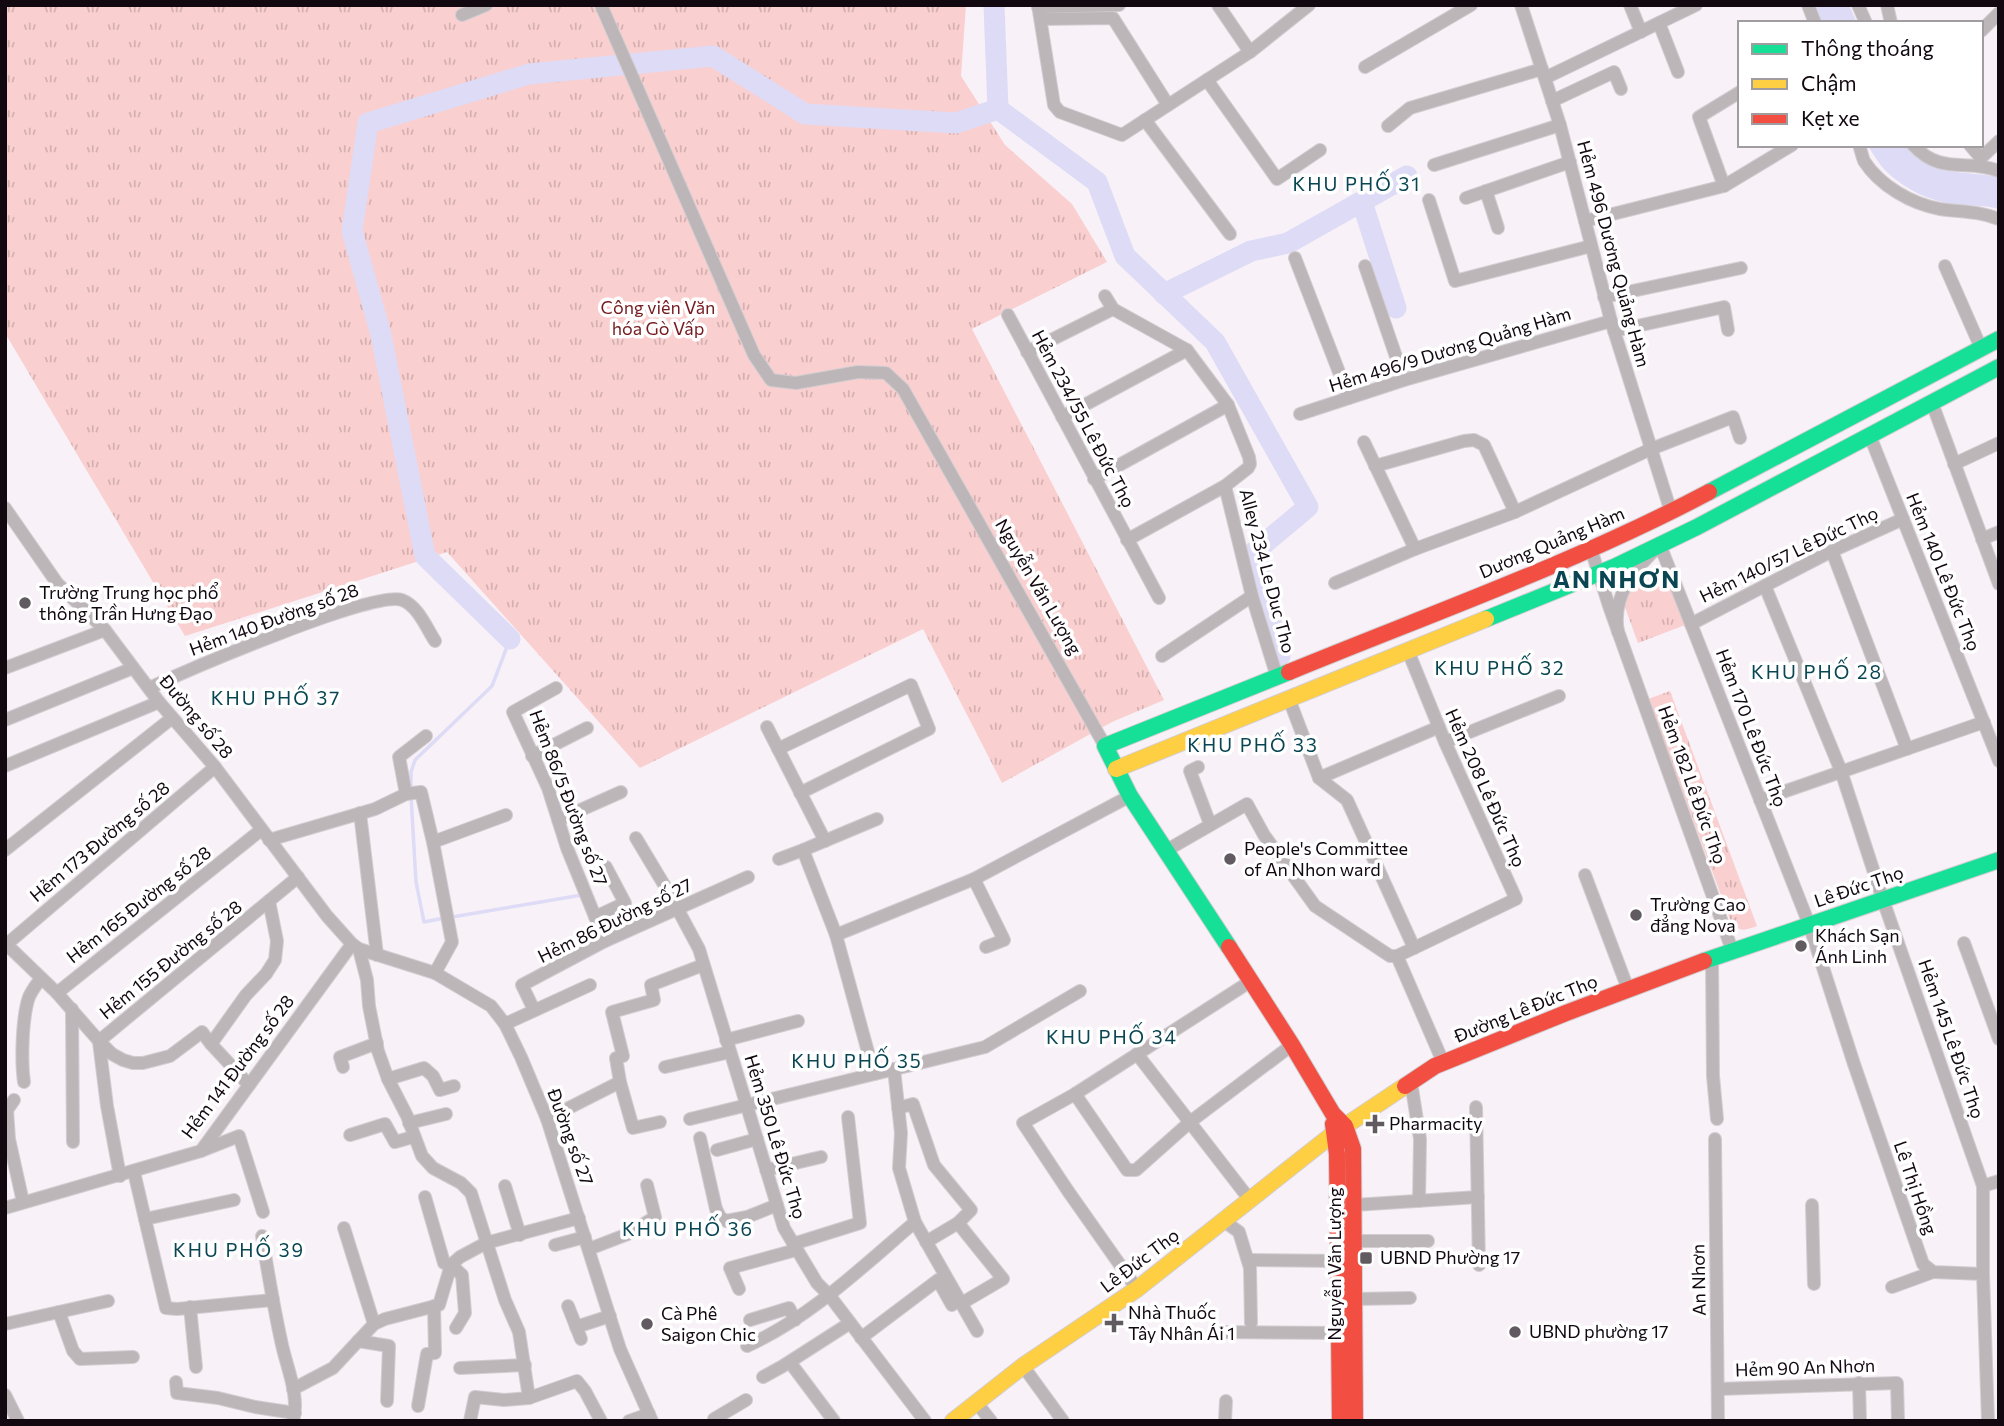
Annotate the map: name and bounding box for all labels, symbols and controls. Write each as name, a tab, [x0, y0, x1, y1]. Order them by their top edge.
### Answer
legend	[1738, 21, 1983, 147]
text: Thông thoáng	[1801, 35, 1934, 60]
text: Chậm	[1801, 70, 1857, 95]
text: Kẹt xe	[1801, 105, 1860, 130]
street label: Hẻm 496 Dương Quảng Hàm	[1573, 138, 1655, 370]
district label: KHU PHỐ 31	[1293, 169, 1421, 195]
park label: Công viên Văn hóa Gò Vấp	[601, 296, 715, 339]
street label: Hẻm 496/9 Dương Quảng Hàm	[1326, 302, 1573, 396]
street label: Hẻm 234/55 Lê Đức Thọ	[1028, 326, 1140, 511]
street label: Alley 234 Le Duc Tho	[1235, 486, 1301, 656]
street label: Hẻm 140 Lê Đức Thọ	[1902, 489, 1986, 654]
street label: Hẻm 140/57 Lê Đức Thọ	[1696, 501, 1882, 607]
street label: Dương Quảng Hàm	[1476, 502, 1628, 583]
street label: Nguyễn Văn Lượng	[991, 515, 1087, 659]
district label: AN NHƠN	[1553, 564, 1681, 593]
street label: Hẻm 140 Đường số 28	[186, 578, 361, 660]
place label: Trường Trung học phổ thông Trần Hưng Đạo	[39, 581, 219, 624]
marker: Trường Trung học phổ thông Trần Hưng Đạo	[17, 595, 33, 611]
street label: Hẻm 170 Lê Đức Thọ	[1712, 646, 1792, 810]
district label: KHU PHỐ 32	[1434, 653, 1566, 679]
district label: KHU PHỐ 28	[1751, 657, 1883, 683]
street label: Đường số 28	[155, 669, 238, 763]
district label: KHU PHỐ 37	[211, 683, 341, 709]
street label: Hẻm 182 Lê Đức Thọ	[1654, 702, 1732, 867]
street label: Hẻm 208 Lê Đức Thọ	[1441, 705, 1531, 870]
street label: Hẻm 86/5 Đường số 27	[525, 706, 613, 889]
district label: KHU PHỐ 33	[1187, 730, 1319, 756]
street label: Hẻm 173 Đường số 28	[25, 776, 174, 906]
place label: People's Committee of An Nhon ward	[1244, 837, 1408, 880]
street label: Hẻm 165 Đường số 28	[62, 841, 215, 967]
marker: People's Committee of An Nhon ward	[1222, 851, 1238, 867]
street label: Lê Đức Thọ	[1811, 861, 1906, 912]
street label: Hẻm 86 Đường số 27	[534, 873, 695, 967]
place label: Trường Cao đẳng Nova	[1650, 893, 1746, 936]
street label: Hẻm 155 Đường số 28	[95, 895, 246, 1023]
marker: Trường Cao đẳng Nova	[1628, 907, 1644, 923]
place label: Khách Sạn Ánh Linh	[1815, 924, 1900, 967]
marker: Khách Sạn Ánh Linh	[1793, 938, 1809, 954]
street label: Hẻm 145 Lê Đức Thọ	[1914, 956, 1990, 1121]
street label: Đường Lê Đức Thọ	[1450, 969, 1600, 1047]
street label: Hẻm 141 Đường số 28	[176, 990, 298, 1143]
district label: KHU PHỐ 34	[1046, 1022, 1178, 1048]
district label: KHU PHỐ 35	[791, 1046, 923, 1072]
street label: Hẻm 350 Lê Đức Thọ	[740, 1052, 811, 1222]
street label: Đường số 27	[543, 1084, 599, 1188]
place label: Pharmacity	[1389, 1112, 1483, 1134]
marker: Pharmacity	[1367, 1116, 1383, 1132]
street label: Lê Thị Hồng	[1890, 1138, 1942, 1238]
street label: Nguyễn Văn Lượng	[1323, 1187, 1345, 1341]
district label: KHU PHỐ 36	[622, 1214, 754, 1240]
street label: Lê Đức Thọ	[1096, 1223, 1183, 1297]
district label: KHU PHỐ 39	[173, 1235, 305, 1261]
street label: An Nhơn	[1686, 1244, 1710, 1316]
place label: UBND Phường 17	[1380, 1246, 1520, 1268]
marker: UBND Phường 17	[1358, 1250, 1374, 1266]
place label: Nhà Thuốc Tây Nhân Ái 1	[1128, 1301, 1235, 1344]
place label: Cà Phê Saigon Chic	[661, 1302, 756, 1345]
marker: Nhà Thuốc Tây Nhân Ái 1	[1106, 1315, 1122, 1331]
marker: Cà Phê Saigon Chic	[639, 1316, 655, 1332]
place label: UBND phường 17	[1529, 1320, 1669, 1342]
marker: UBND phường 17	[1507, 1324, 1523, 1340]
street label: Hẻm 90 An Nhơn	[1735, 1354, 1875, 1380]

